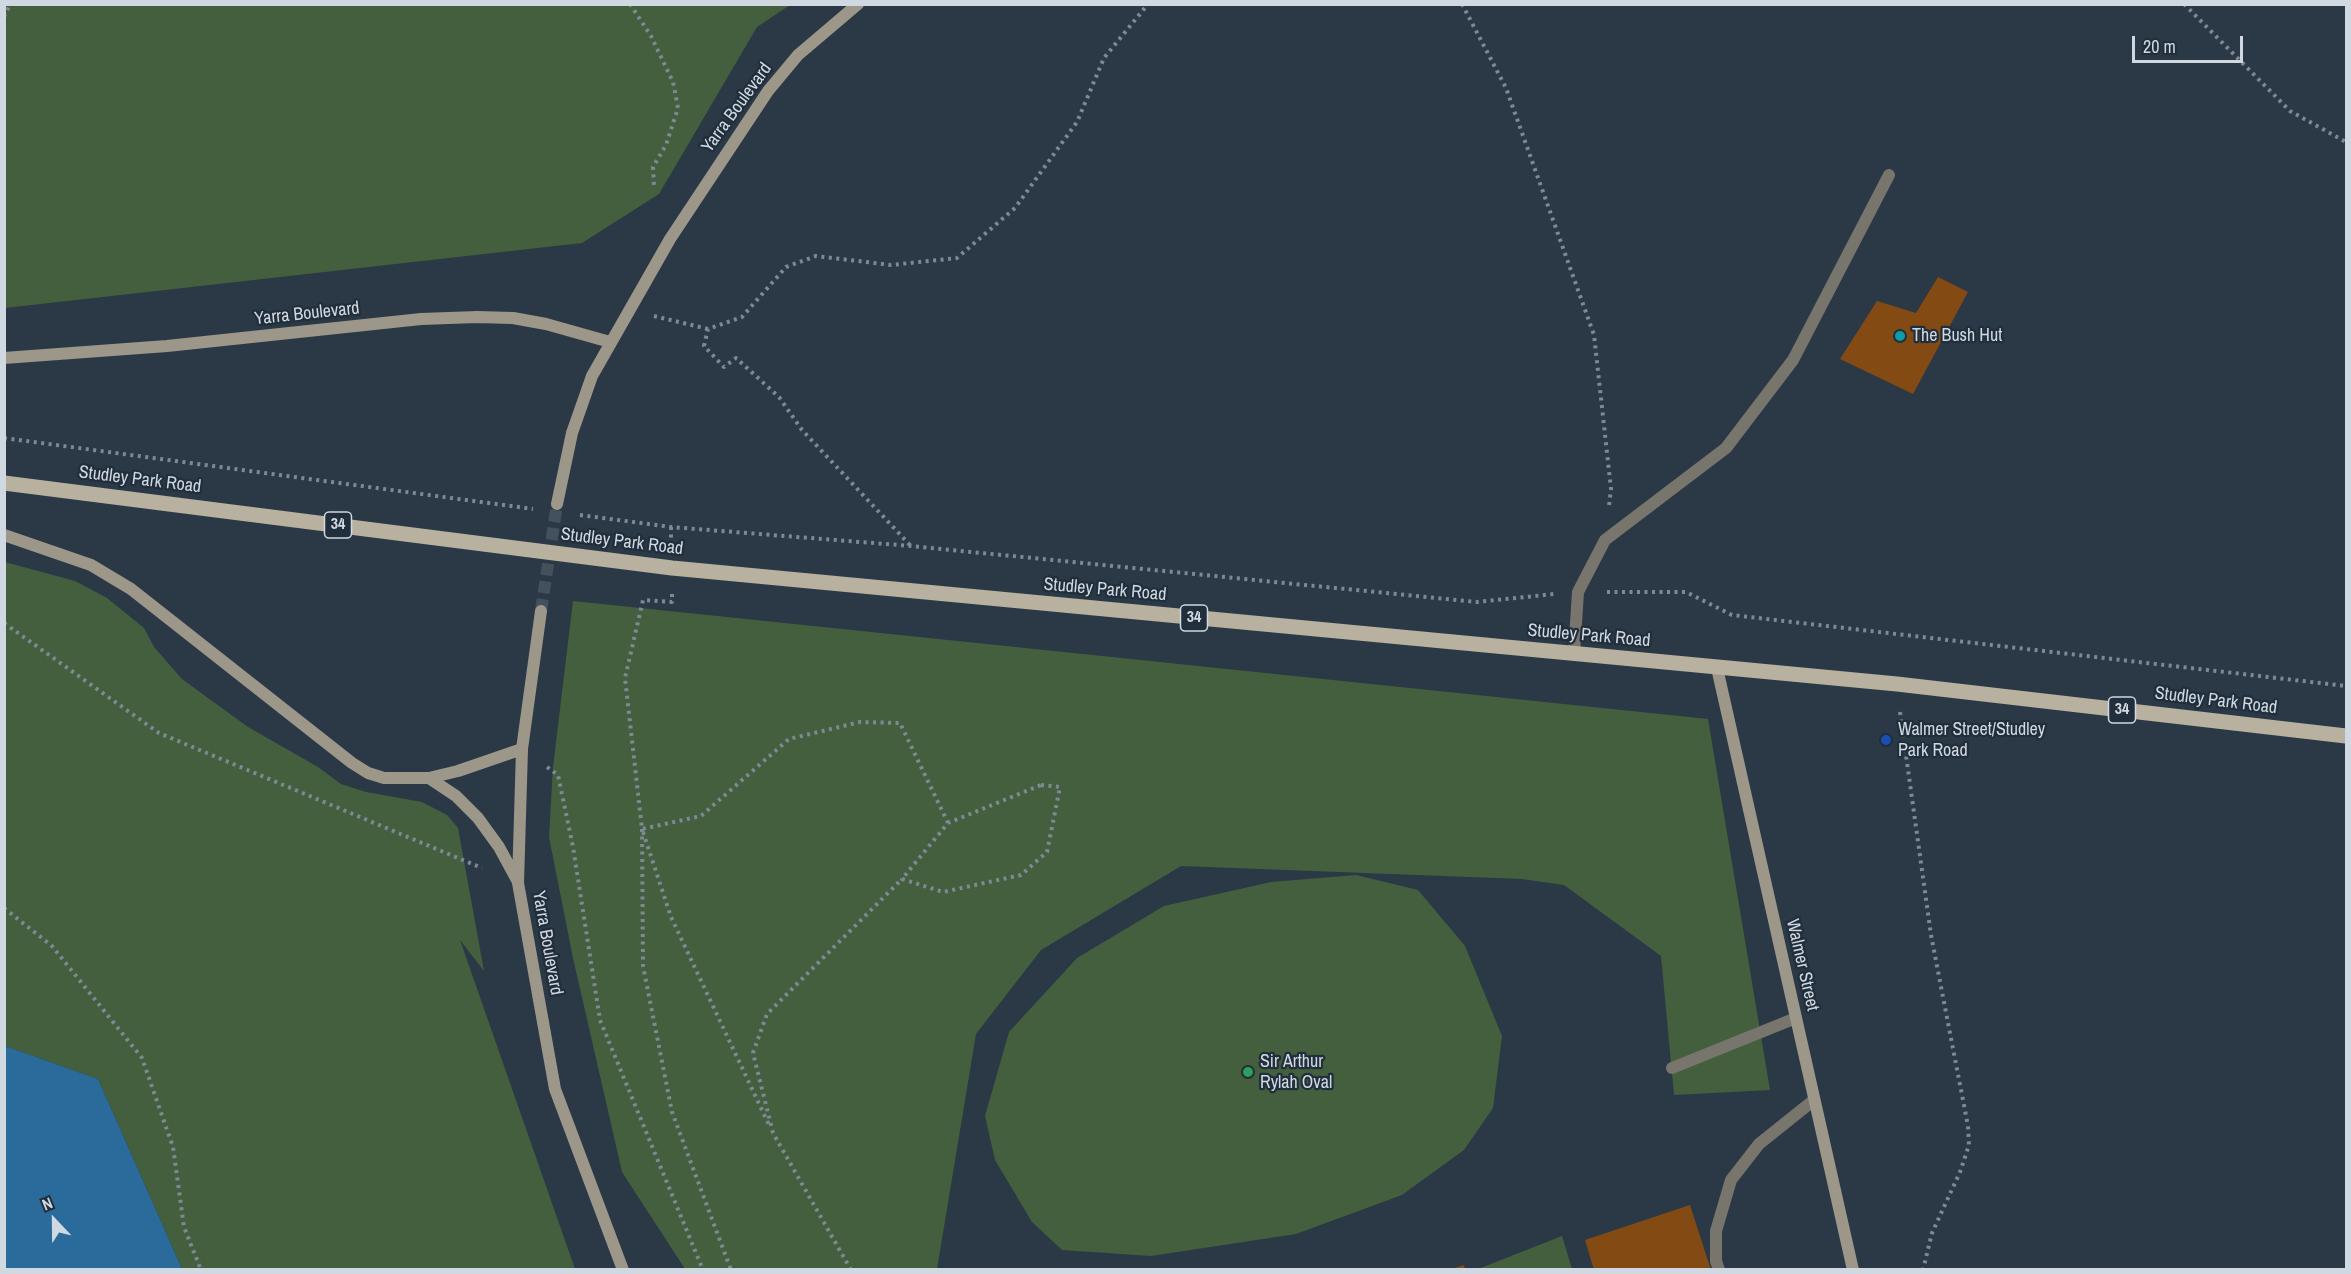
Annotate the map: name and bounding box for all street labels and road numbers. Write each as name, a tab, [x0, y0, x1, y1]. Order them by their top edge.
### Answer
street label: Yarra Boulevard	[697, 59, 777, 157]
street label: Yarra Boulevard	[253, 298, 361, 330]
street label: Studley Park Road	[78, 462, 202, 498]
road number: 34	[324, 512, 352, 538]
street label: Studley Park Road	[560, 524, 684, 560]
street label: Studley Park Road	[1043, 574, 1167, 606]
road number: 34	[1180, 605, 1208, 631]
street label: Studley Park Road	[1527, 620, 1651, 652]
street label: Studley Park Road	[2154, 683, 2278, 719]
road number: 34	[2108, 697, 2136, 723]
street label: Yarra Boulevard	[527, 889, 567, 997]
street label: Walmer Street	[1781, 917, 1823, 1013]

